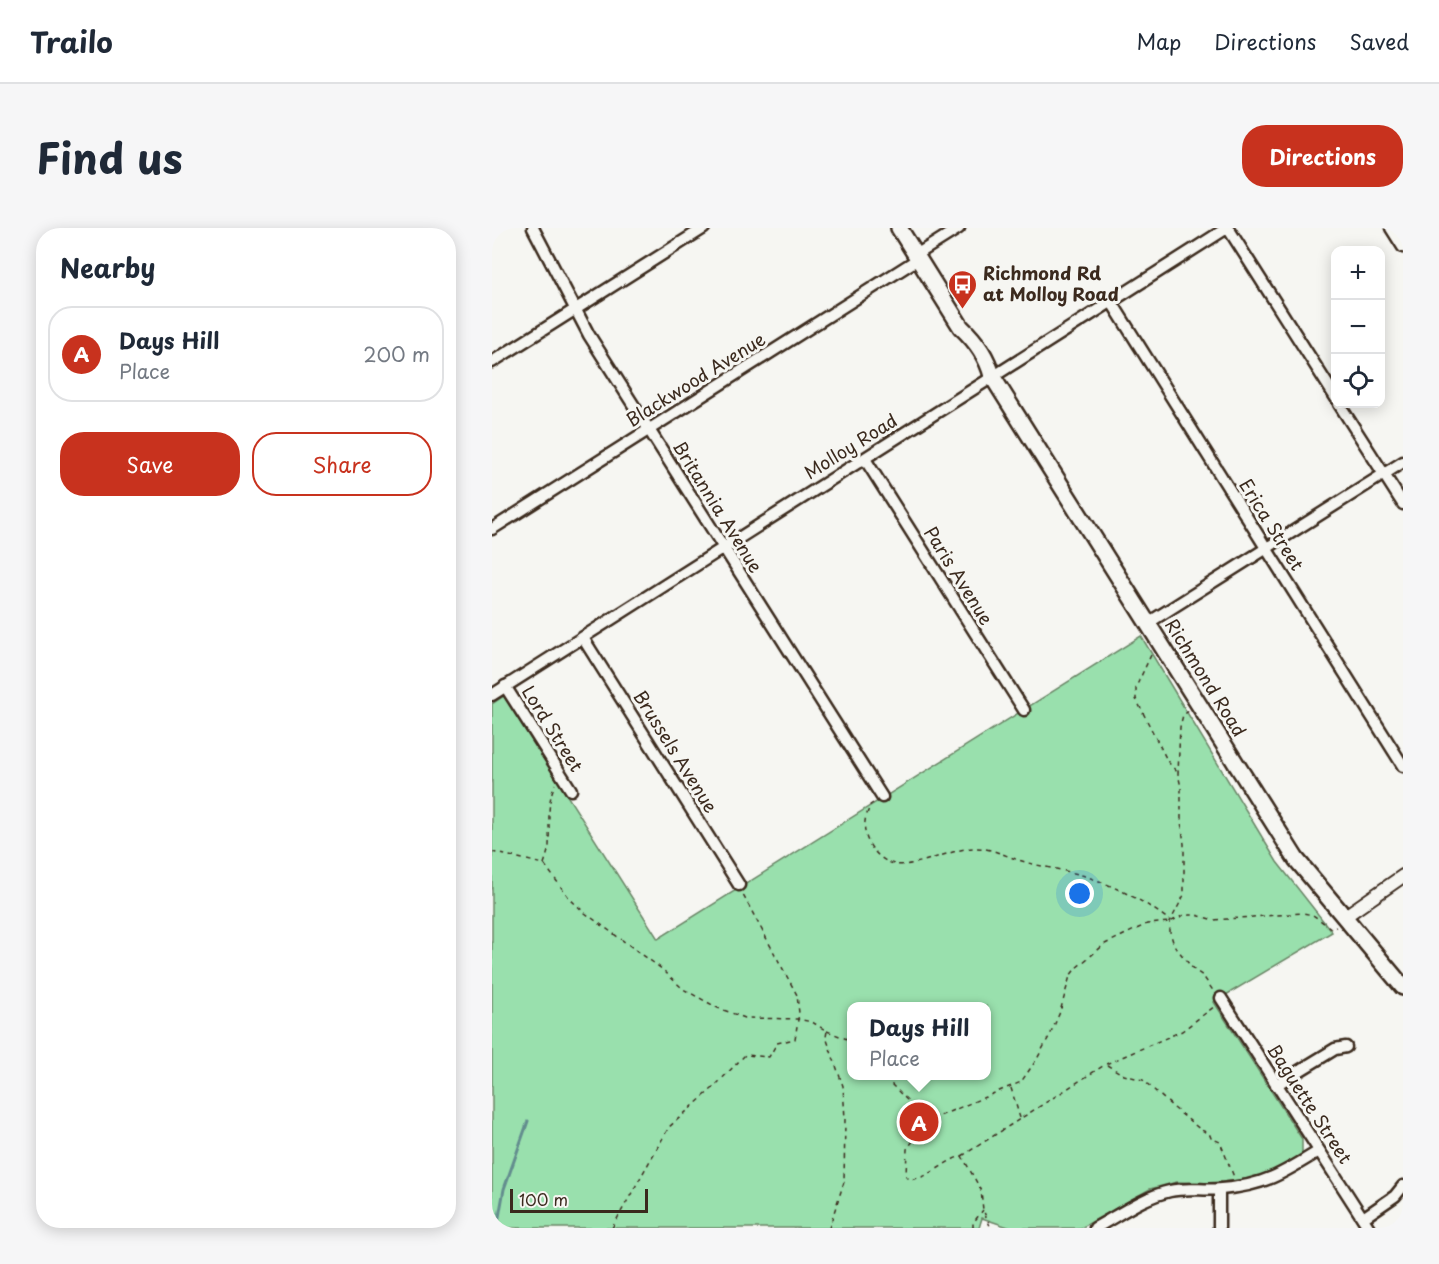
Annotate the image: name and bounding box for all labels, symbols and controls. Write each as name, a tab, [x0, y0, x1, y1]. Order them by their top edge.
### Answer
text: Trailo	[30, 20, 113, 63]
text: Map	[1136, 25, 1181, 57]
text: Directions	[1214, 25, 1316, 57]
text: Saved	[1349, 25, 1409, 57]
text: Find us	[36, 125, 183, 188]
button: Directions	[1242, 125, 1403, 187]
map controls	[1331, 246, 1385, 408]
button: +	[1331, 246, 1385, 300]
text: Nearby	[60, 248, 155, 287]
place label: Richmond Rd at Molloy Road	[983, 259, 1119, 307]
bus stop icon: Richmond Rd at Molloy Road	[946, 268, 978, 310]
button: −	[1331, 300, 1385, 354]
text: Days Hill	[119, 323, 219, 356]
street label: Blackwood Avenue	[620, 325, 770, 432]
text: A	[74, 339, 89, 369]
text: 200 m	[363, 339, 430, 369]
button: locate	[1331, 354, 1385, 408]
text: Place	[119, 356, 170, 386]
street label: Molloy Road	[798, 406, 902, 485]
button: Save	[60, 432, 240, 496]
button: Share	[252, 432, 432, 496]
street label: Britannia Avenue	[667, 435, 770, 578]
street label: Erica Street	[1233, 473, 1311, 575]
street label: Paris Avenue	[918, 521, 1000, 630]
street label: Richmond Road	[1159, 613, 1253, 741]
street label: Lord Street	[516, 680, 591, 777]
street label: Brussels Avenue	[628, 685, 725, 818]
your location	[1065, 879, 1094, 908]
popup	[847, 1002, 991, 1080]
text: Days Hill	[869, 1010, 969, 1043]
street label: Baguette Street	[1261, 1038, 1359, 1169]
text: Place	[869, 1043, 920, 1073]
pin: A	[900, 1100, 938, 1144]
scale bar	[510, 1186, 648, 1214]
text: 100 m	[519, 1187, 568, 1211]

